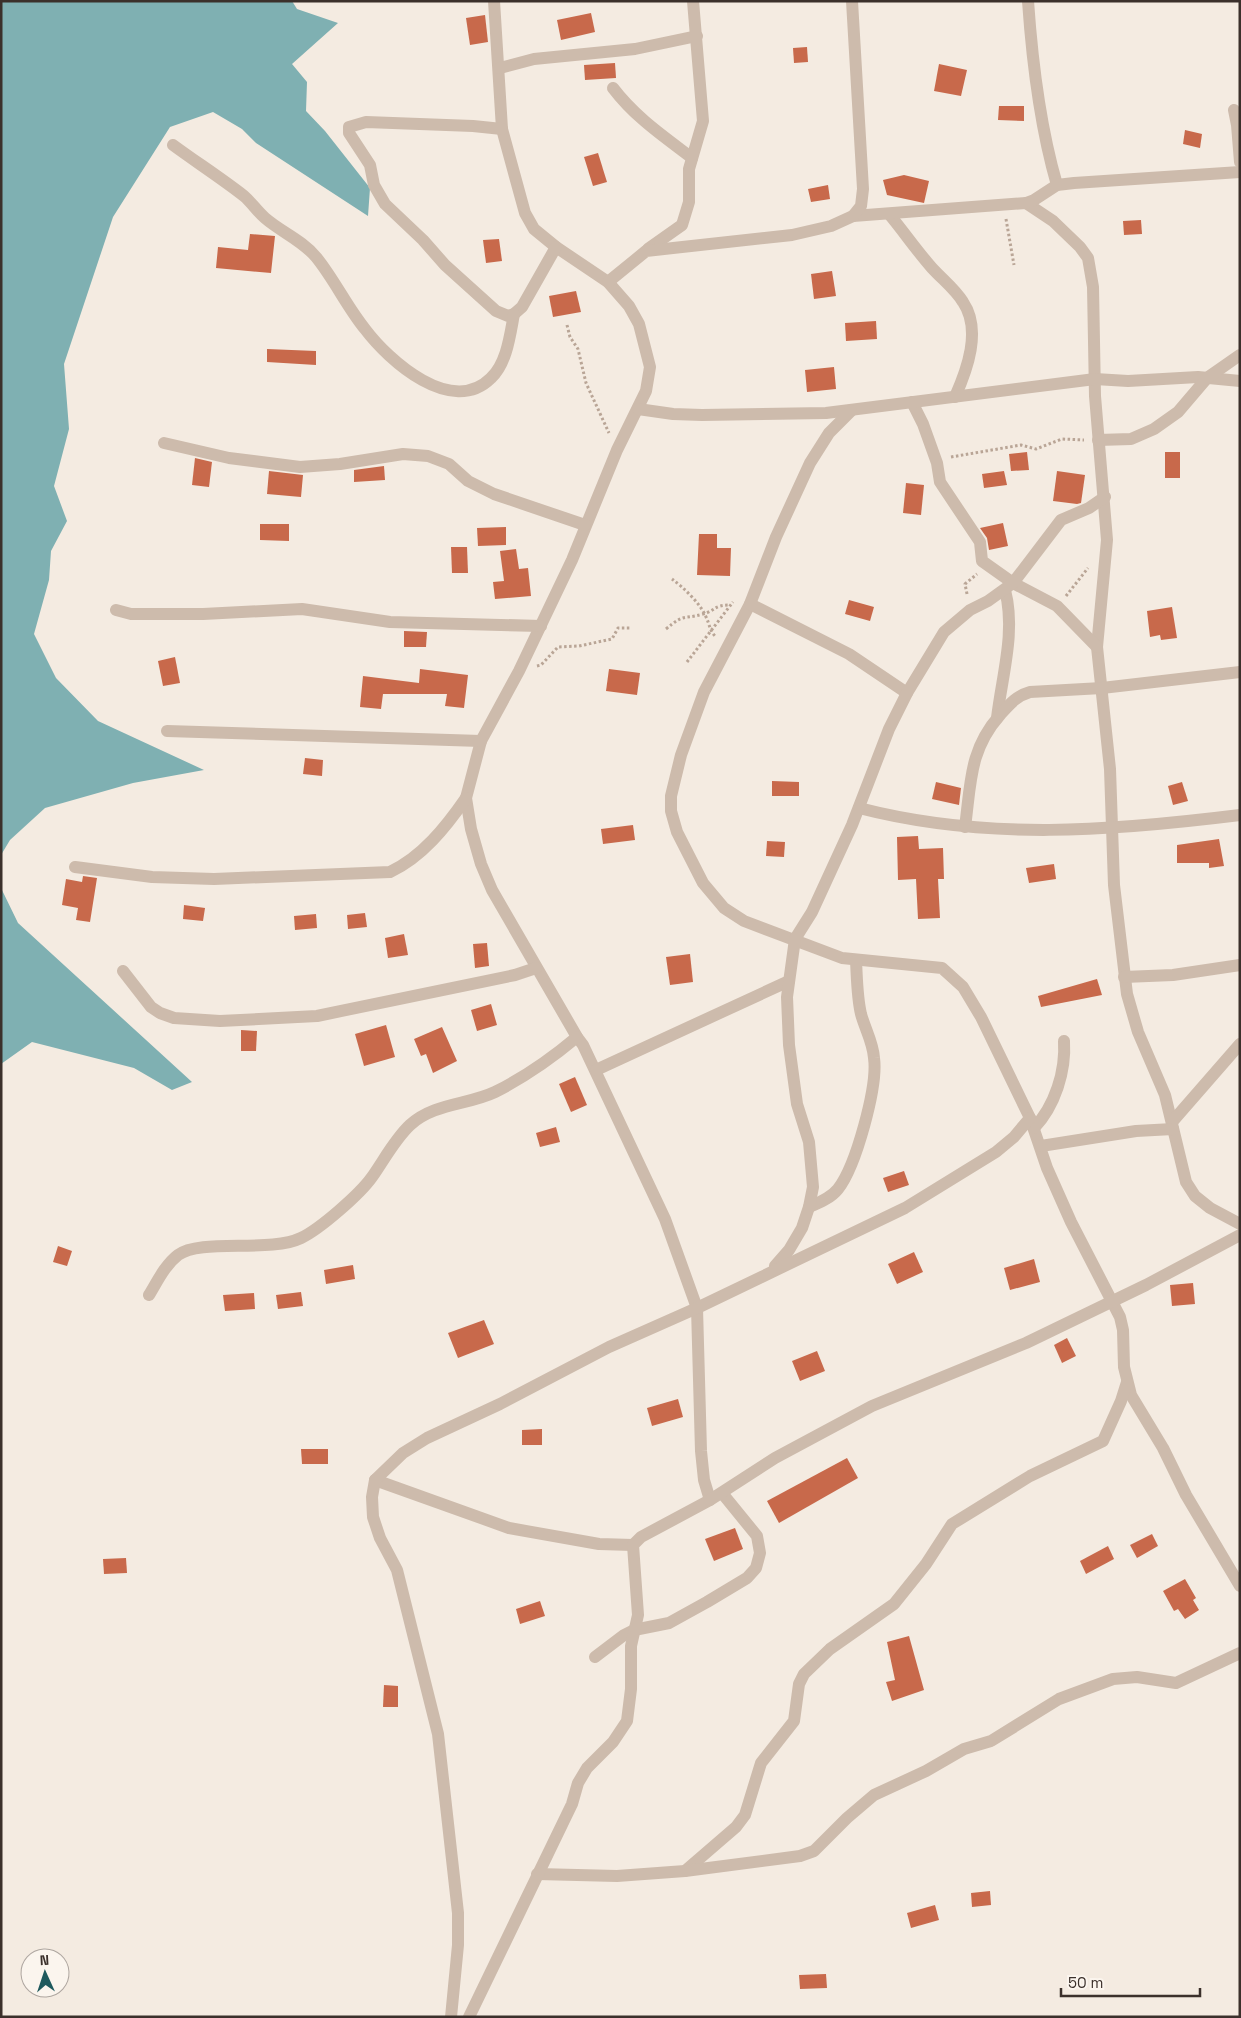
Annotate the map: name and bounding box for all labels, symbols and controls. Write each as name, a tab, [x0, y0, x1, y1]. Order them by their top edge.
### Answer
north arrow	[20, 1948, 70, 1998]
text: N	[39, 1951, 49, 1969]
scale bar	[1061, 1966, 1200, 1998]
text: 50 m	[1068, 1973, 1103, 1992]

